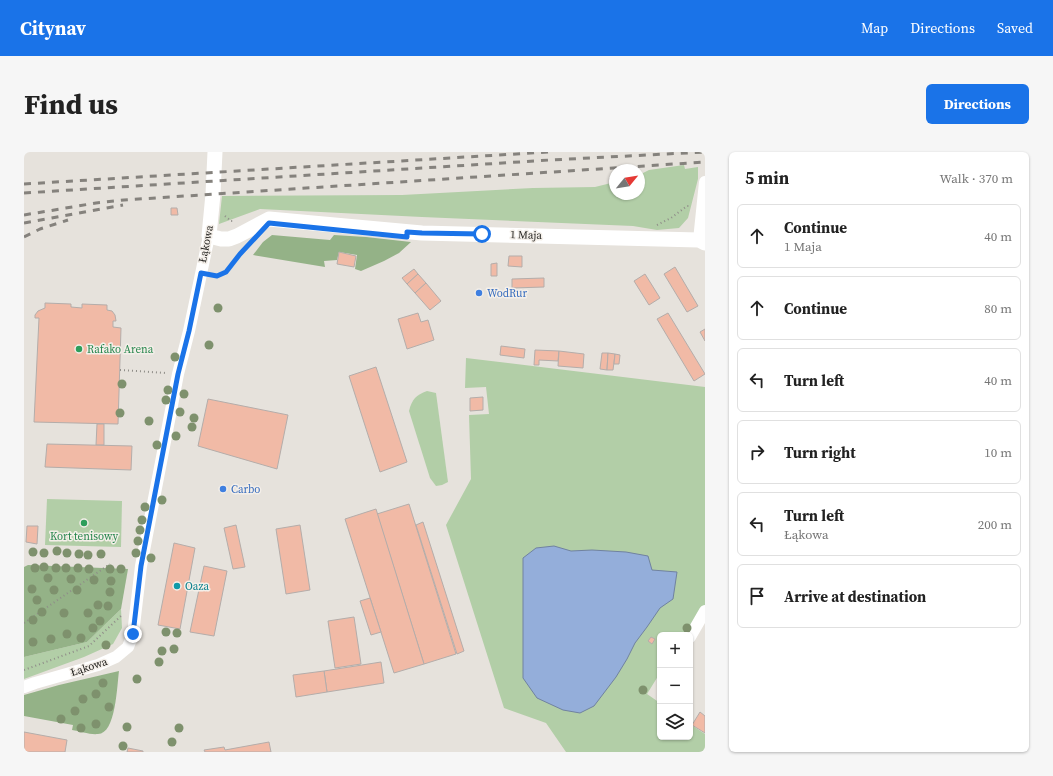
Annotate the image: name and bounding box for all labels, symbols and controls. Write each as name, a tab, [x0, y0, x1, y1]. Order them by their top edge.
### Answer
text: Citynav	[20, 15, 86, 41]
text: Map	[861, 18, 888, 38]
text: Directions	[910, 18, 975, 38]
text: Saved	[997, 18, 1033, 38]
button: Directions	[926, 84, 1029, 124]
text: Find us	[24, 85, 118, 123]
north arrow	[609, 164, 645, 200]
text: 5 min	[745, 166, 789, 190]
text: Walk · 370 m	[940, 170, 1013, 187]
text: Continue	[784, 217, 847, 238]
street label: Łąkowa	[195, 224, 217, 264]
route start	[473, 225, 491, 243]
icon: ahead	[746, 225, 768, 247]
street label: 1 Maja	[510, 227, 543, 243]
text: 40 m	[984, 228, 1012, 245]
text: 1 Maja	[784, 238, 822, 255]
place label: WodRur	[487, 286, 528, 301]
marker: WodRur	[474, 288, 484, 298]
icon: ahead	[746, 297, 768, 319]
text: Continue	[784, 298, 847, 319]
text: 80 m	[984, 300, 1012, 317]
place label: Rafako Arena	[87, 342, 154, 357]
marker: Rafako Arena	[74, 344, 84, 354]
icon: left	[746, 369, 768, 391]
text: Turn left	[784, 370, 844, 391]
text: 40 m	[984, 372, 1012, 389]
icon: right	[746, 441, 768, 463]
text: Turn right	[784, 442, 856, 463]
text: 10 m	[984, 444, 1012, 461]
place label: Carbo	[231, 482, 260, 497]
marker: Carbo	[218, 484, 228, 494]
text: Turn left	[784, 505, 844, 526]
icon: left	[746, 513, 768, 535]
text: 200 m	[978, 516, 1012, 533]
marker: Kort tenisowy	[79, 518, 89, 528]
text: Łąkowa	[784, 526, 829, 543]
place label: Kort tenisowy	[50, 529, 118, 544]
place label: Oaza	[185, 579, 209, 594]
marker: Oaza	[172, 581, 182, 591]
icon: arrive	[746, 585, 768, 607]
text: Arrive at destination	[784, 586, 926, 607]
route end	[124, 625, 142, 643]
map controls	[657, 632, 693, 740]
button: +	[657, 632, 693, 668]
street label: Łąkowa	[69, 654, 110, 680]
button: −	[657, 668, 693, 704]
button: layers	[657, 704, 693, 740]

